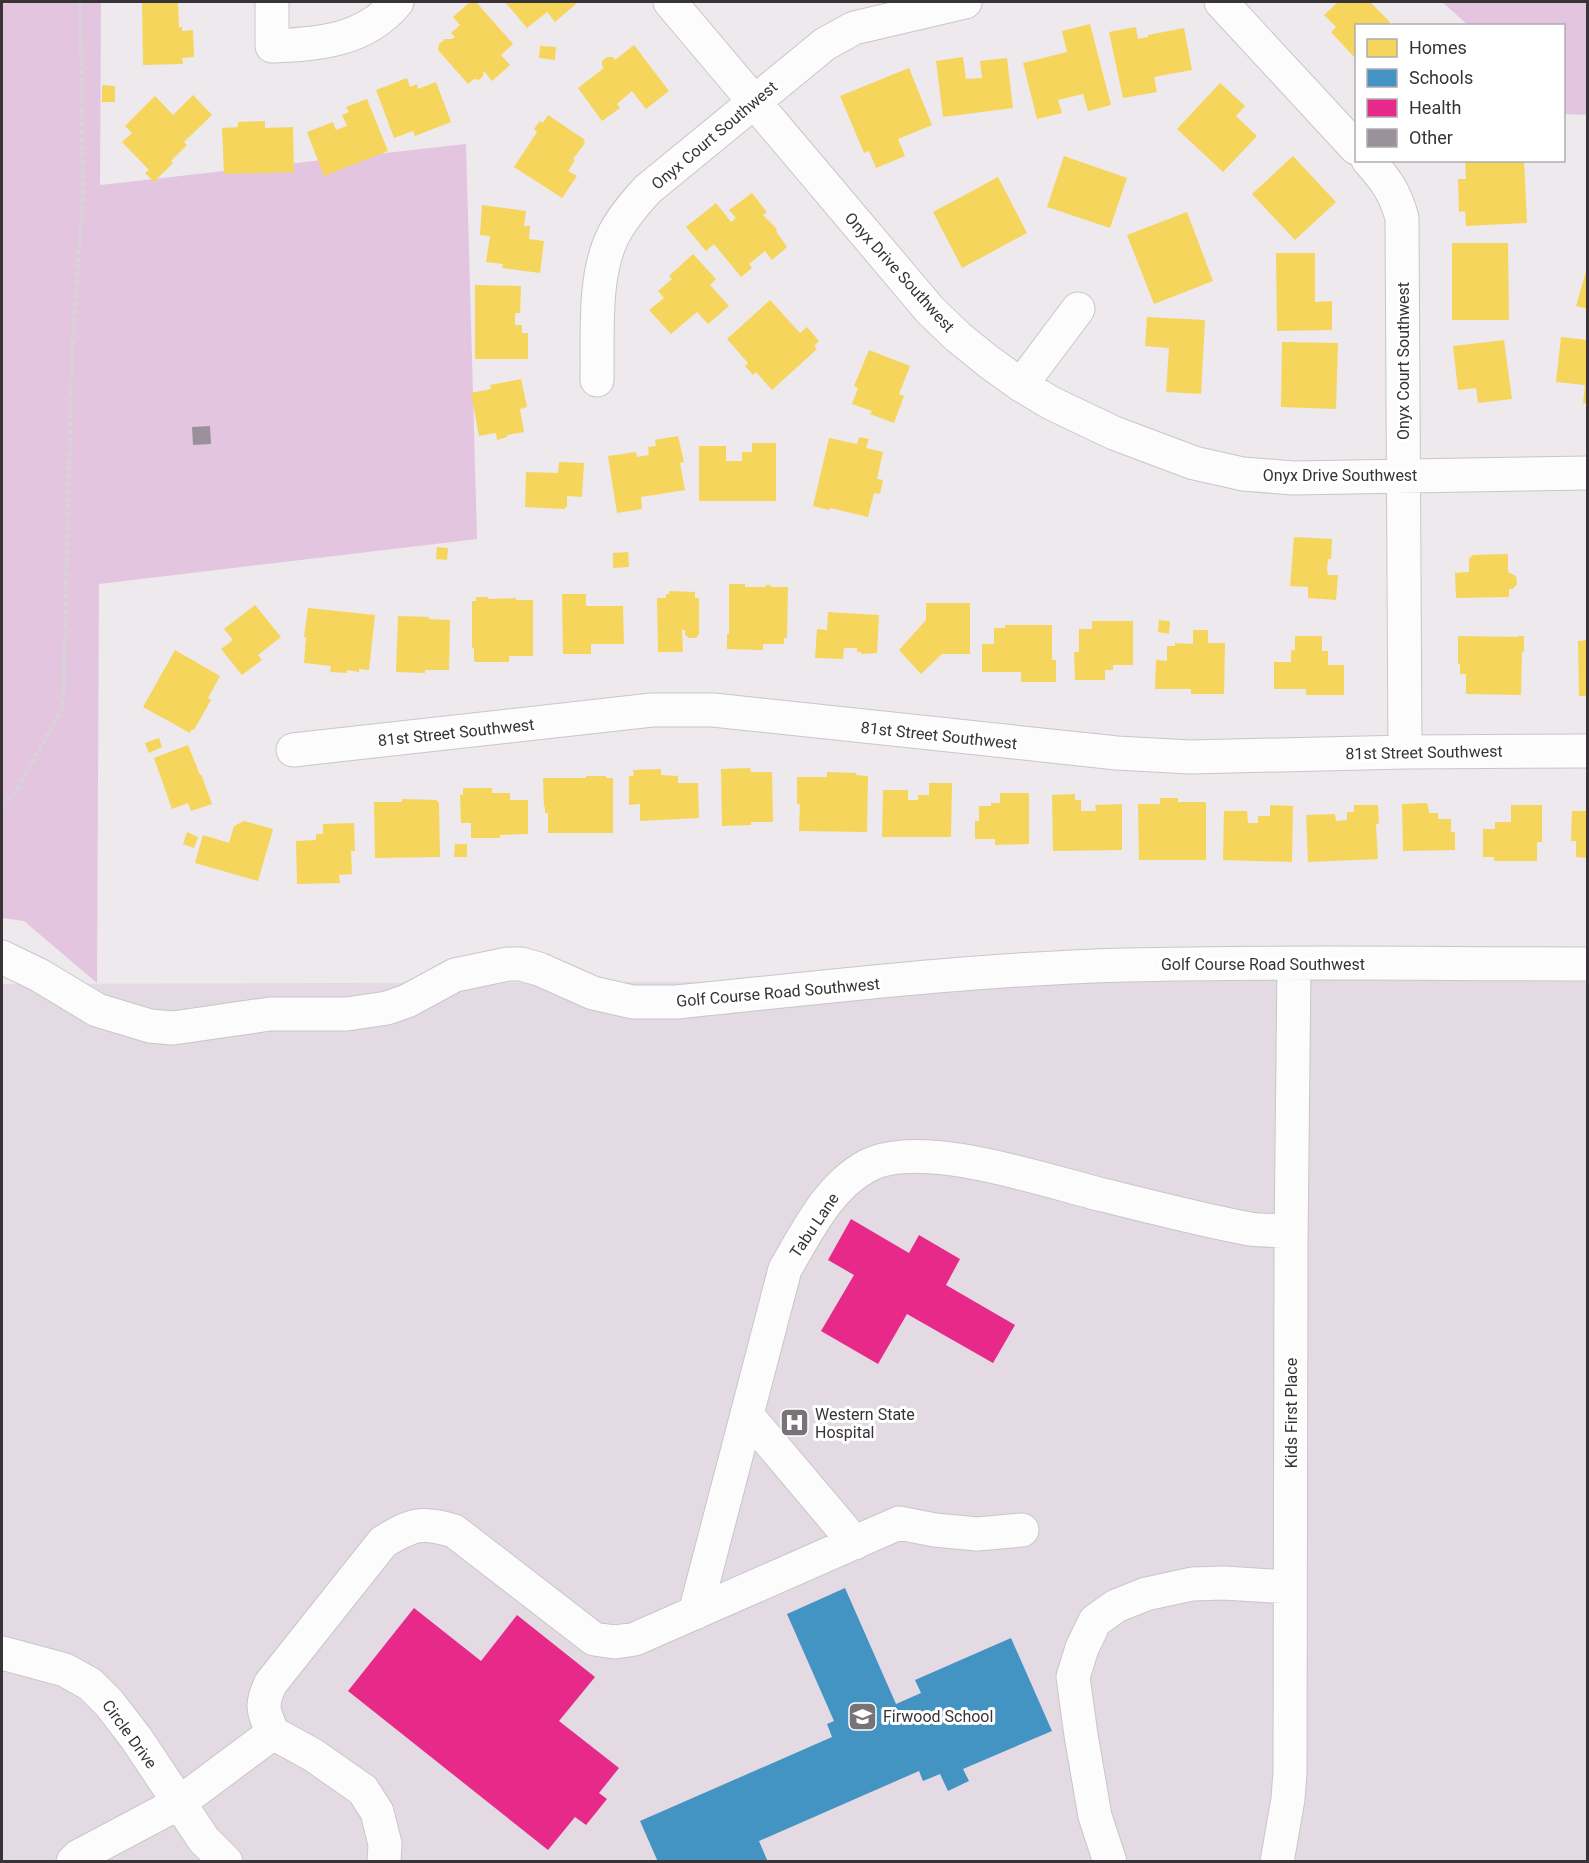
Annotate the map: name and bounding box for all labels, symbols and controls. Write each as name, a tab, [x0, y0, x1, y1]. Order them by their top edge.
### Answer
legend	[1355, 24, 1565, 162]
text: Homes	[1409, 37, 1467, 58]
text: Schools	[1409, 67, 1473, 88]
street label: Onyx Court Southwest	[648, 77, 781, 194]
text: Health	[1409, 97, 1461, 118]
text: Other	[1409, 127, 1453, 148]
street label: Onyx Drive Southwest	[841, 208, 958, 336]
street label: Onyx Court Southwest	[1394, 282, 1413, 440]
street label: Onyx Drive Southwest	[1263, 466, 1417, 485]
street label: 81st Street Southwest	[377, 715, 535, 750]
street label: 81st Street Southwest	[860, 718, 1018, 753]
street label: 81st Street Southwest	[1345, 742, 1503, 763]
street label: Golf Course Road Southwest	[1161, 955, 1365, 974]
street label: Golf Course Road Southwest	[676, 974, 881, 1011]
street label: Tabu Lane	[786, 1189, 843, 1261]
street label: Kids First Place	[1282, 1358, 1301, 1468]
place label: Western State Hospital	[815, 1405, 915, 1442]
hospital icon: Western State Hospital	[778, 1407, 810, 1439]
street label: Circle Drive	[98, 1696, 161, 1772]
school or university icon: Firwood School	[846, 1700, 878, 1732]
place label: Firwood School	[883, 1707, 993, 1726]

